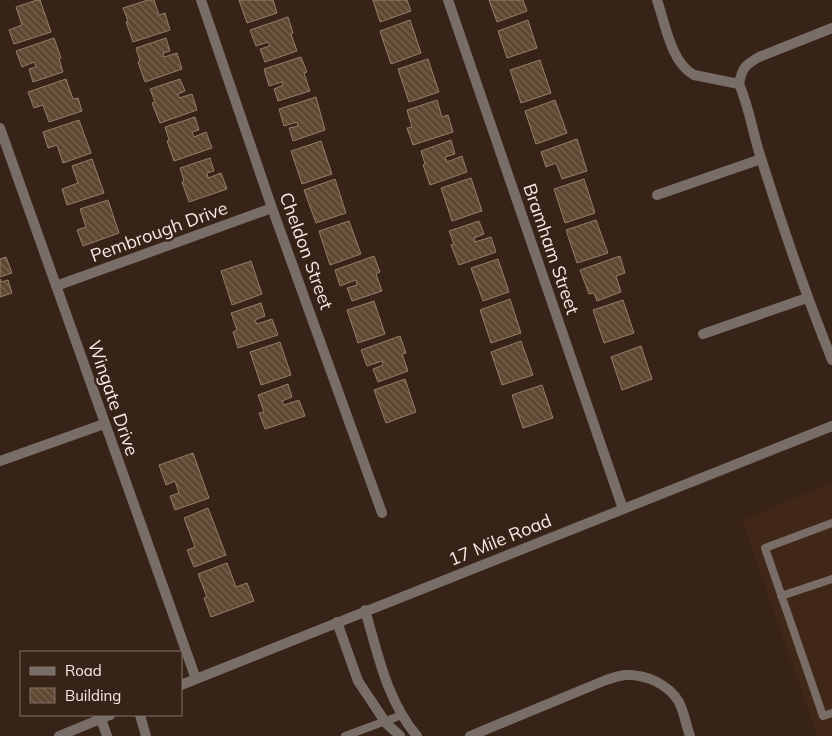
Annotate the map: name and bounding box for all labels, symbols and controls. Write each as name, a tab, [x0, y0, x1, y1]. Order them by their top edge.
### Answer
street label: Bramham Street	[518, 180, 585, 317]
street label: Cheldon Street	[275, 189, 338, 313]
street label: Pembrough Drive	[87, 196, 231, 267]
street label: Wingate Drive	[83, 337, 144, 459]
street label: 17 Mile Road	[445, 508, 555, 571]
legend	[20, 651, 182, 716]
text: Road	[65, 661, 102, 680]
text: Building	[65, 686, 121, 705]

